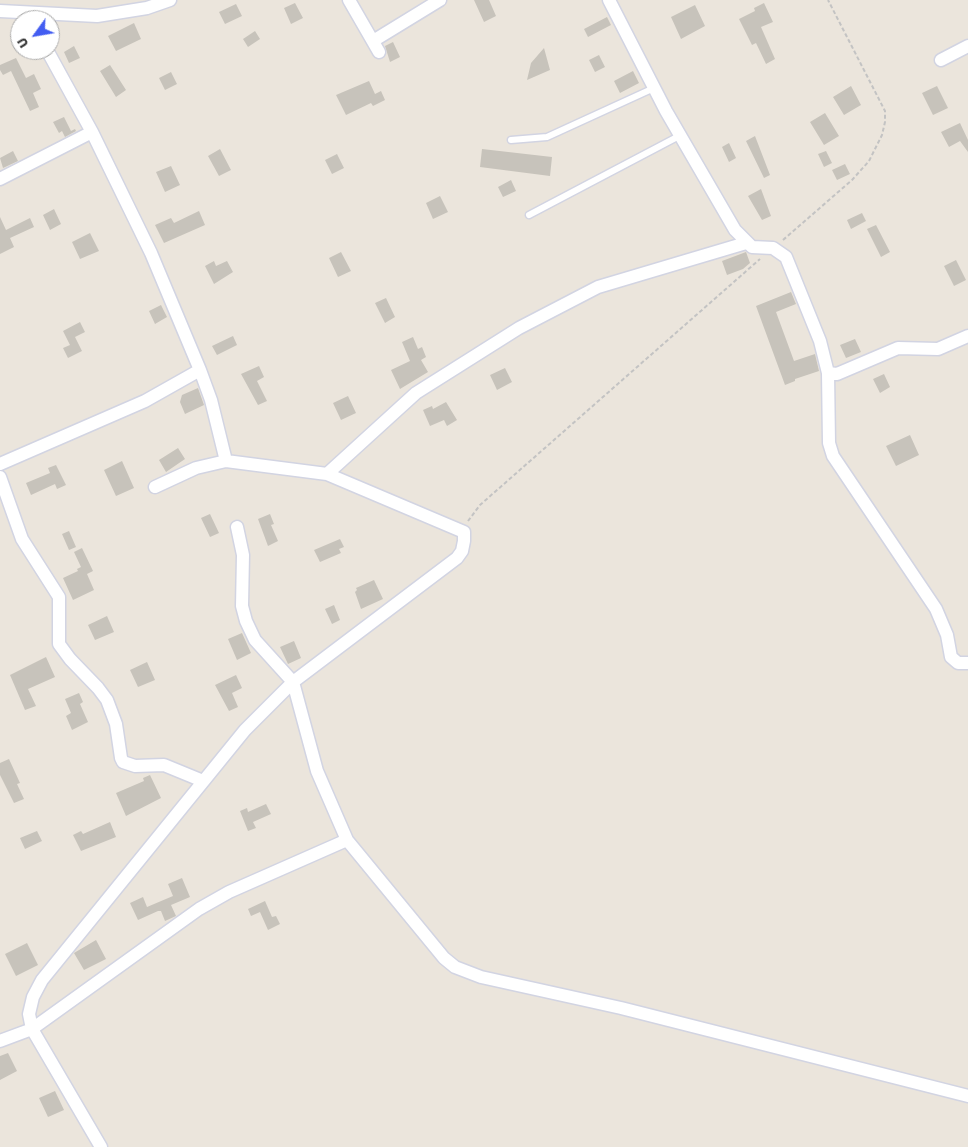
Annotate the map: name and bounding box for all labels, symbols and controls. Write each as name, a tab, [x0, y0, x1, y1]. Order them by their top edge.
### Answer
north arrow	[10, 10, 60, 60]
text: U	[12, 33, 34, 52]

